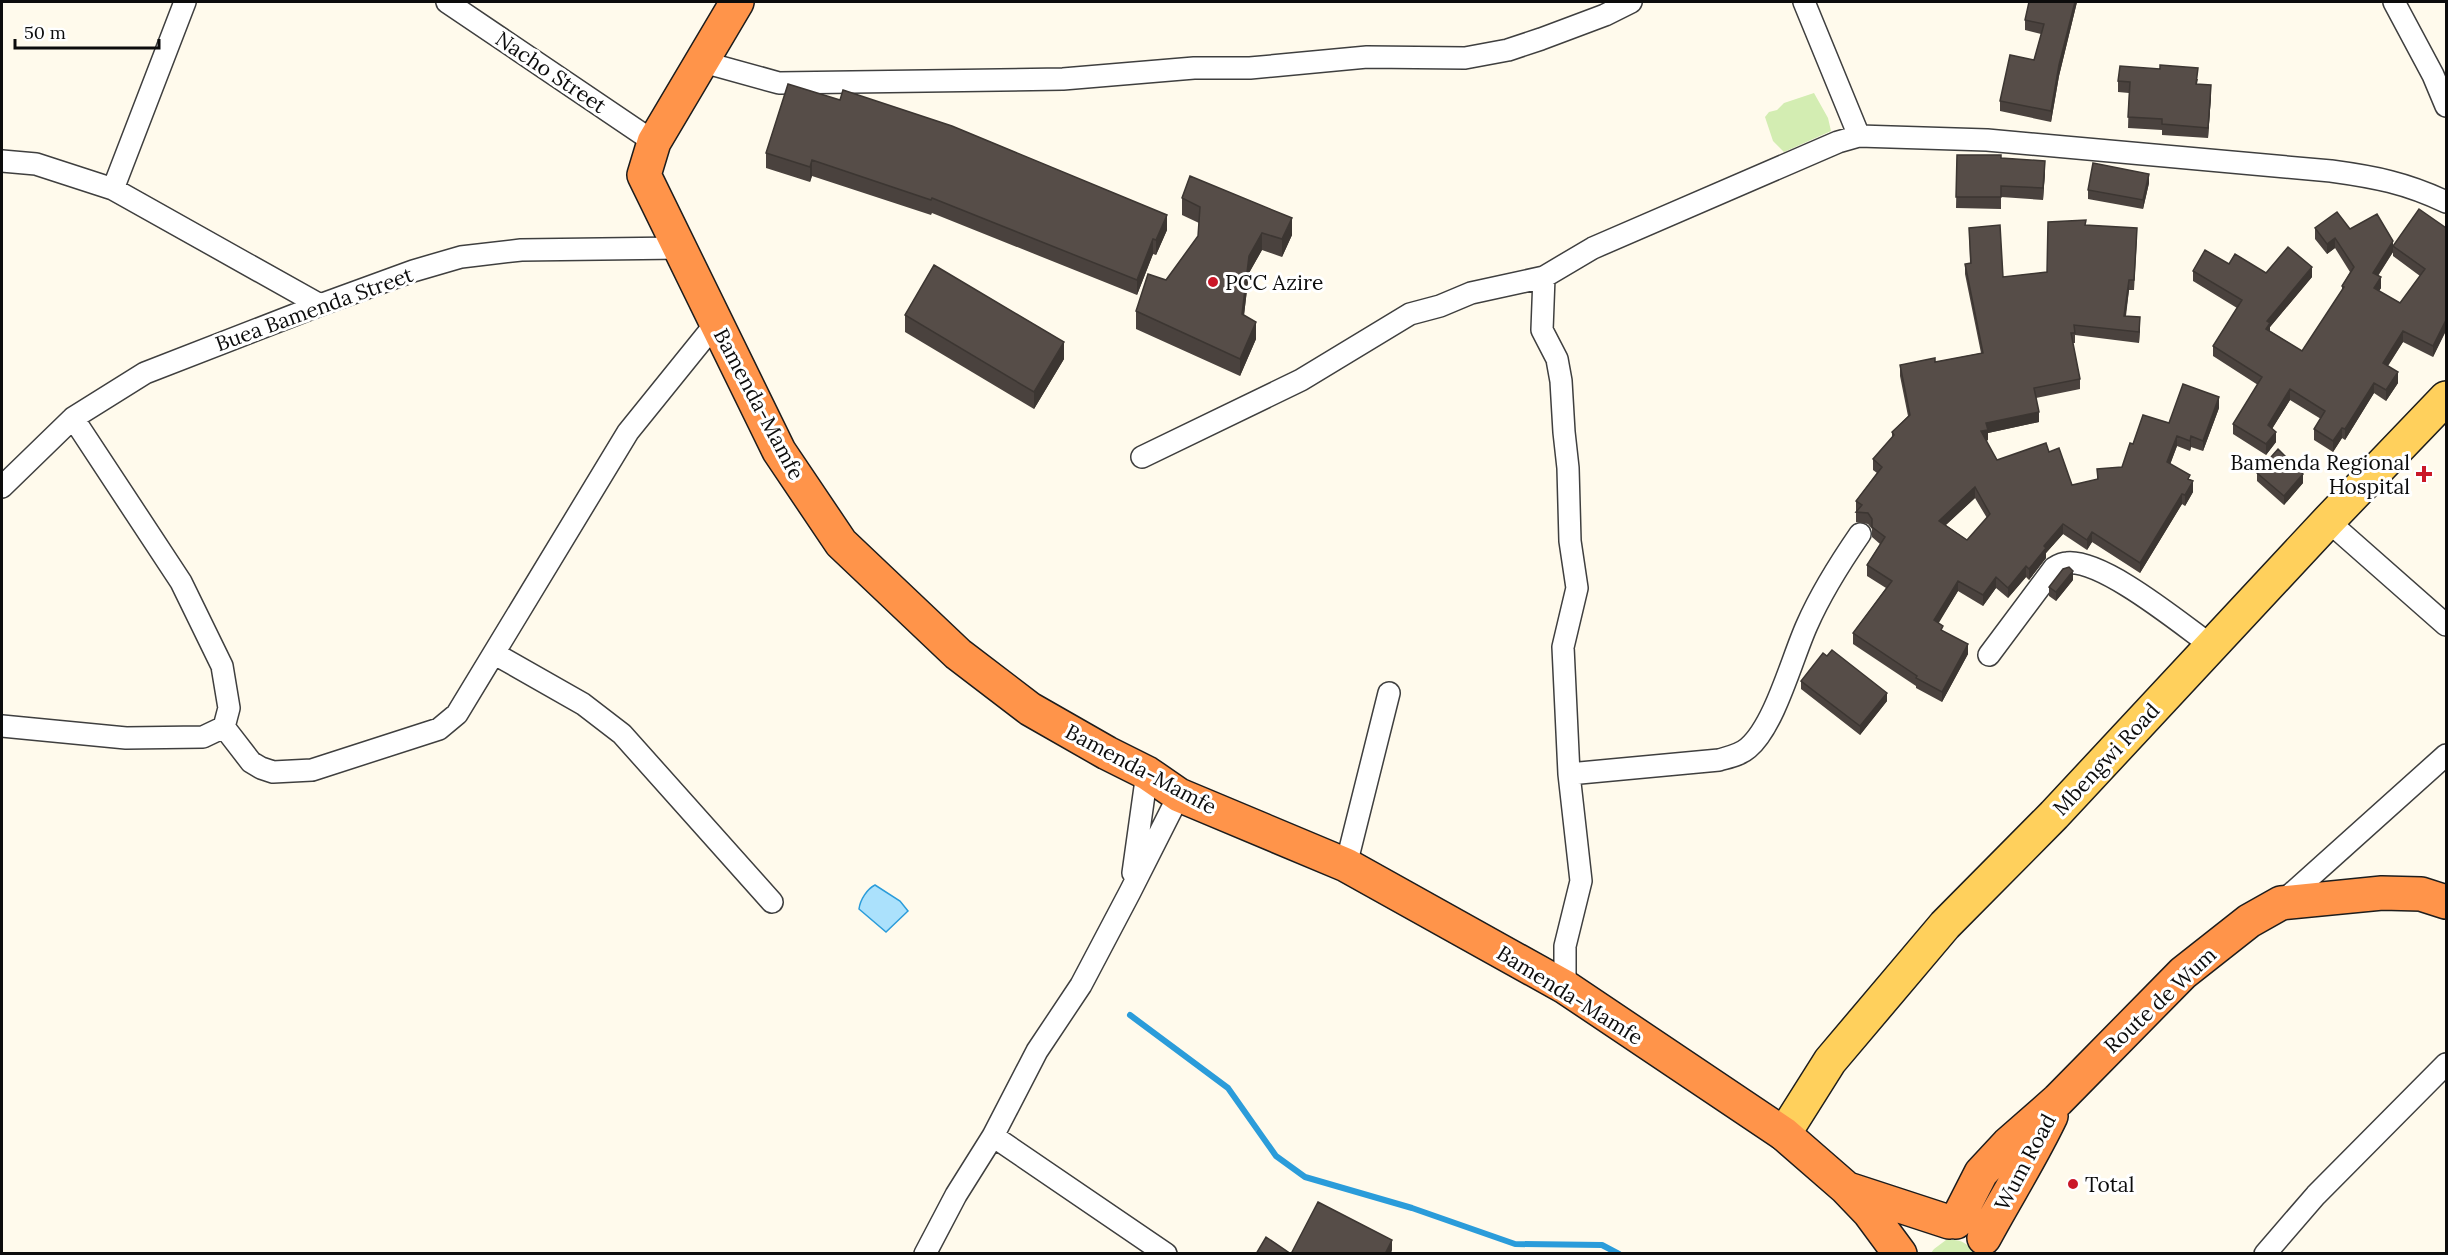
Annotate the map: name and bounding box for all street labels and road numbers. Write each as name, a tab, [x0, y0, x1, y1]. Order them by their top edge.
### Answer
street label: Nacho Street	[490, 25, 612, 119]
street label: Buea Bamenda Street	[211, 260, 417, 357]
street label: Bamenda-Mamfe	[708, 324, 810, 484]
street label: Mbengwi Road	[2047, 697, 2165, 821]
street label: Bamenda-Mamfe	[1061, 718, 1221, 820]
street label: Bamenda-Mamfe	[1492, 939, 1648, 1051]
street label: Route de Wum	[2098, 941, 2222, 1059]
street label: Wum Road	[1988, 1109, 2062, 1215]

